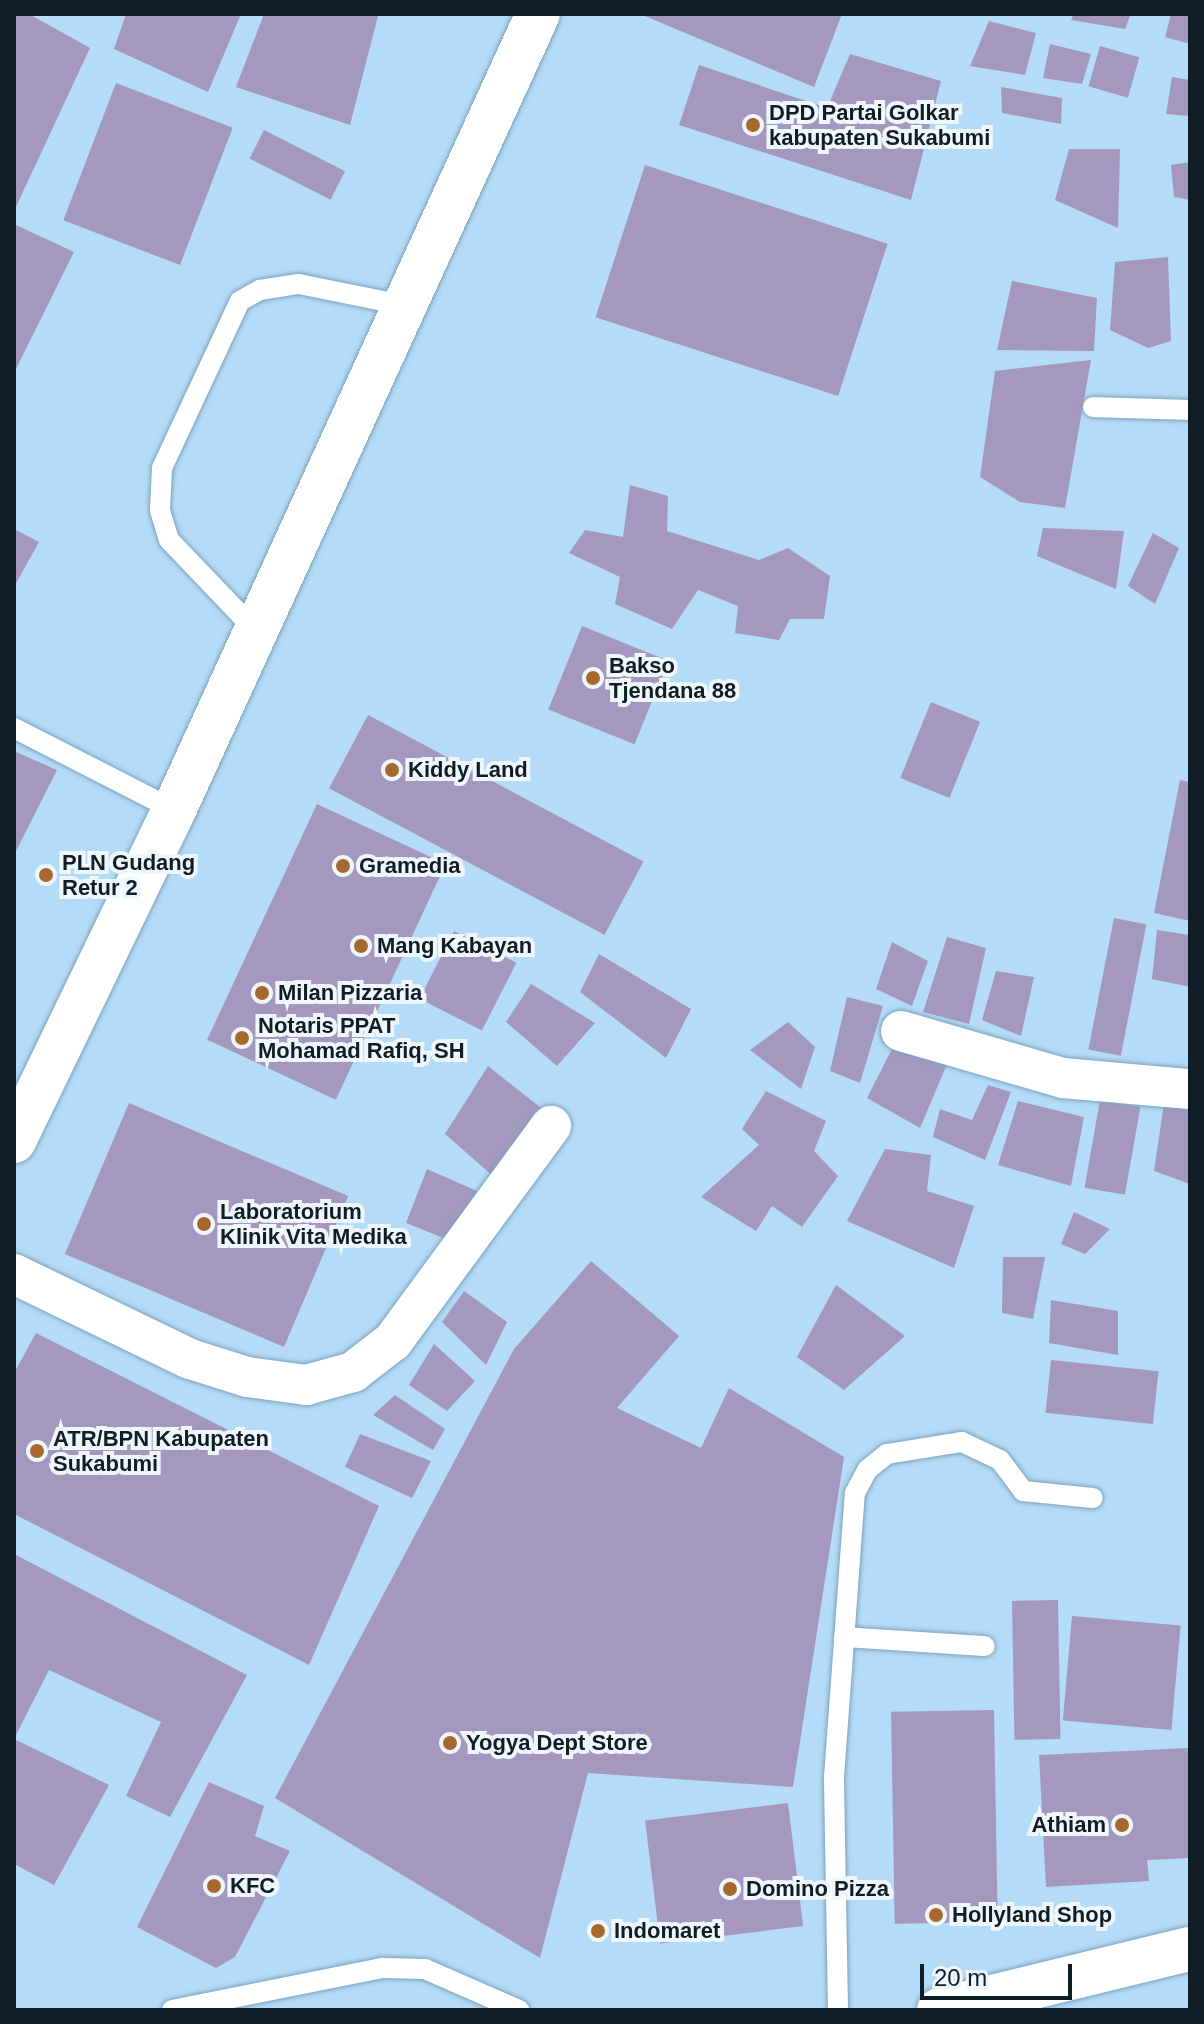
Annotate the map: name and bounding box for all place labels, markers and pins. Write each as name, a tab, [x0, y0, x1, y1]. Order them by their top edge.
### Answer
place label: DPD Partai Golkar kabupaten Sukabumi	[769, 99, 990, 150]
marker: DPD Partai Golkar kabupaten Sukabumi	[744, 116, 762, 134]
place label: Bakso Tjendana 88	[609, 652, 736, 704]
marker: Bakso Tjendana 88	[584, 669, 602, 687]
place label: Kiddy Land	[408, 757, 528, 783]
marker: Kiddy Land	[383, 761, 401, 779]
place label: PLN Gudang Retur 2	[62, 849, 195, 900]
place label: Gramedia	[359, 853, 460, 879]
marker: Gramedia	[334, 857, 352, 875]
marker: PLN Gudang Retur 2	[37, 866, 55, 884]
place label: Mang Kabayan	[377, 933, 532, 959]
marker: Mang Kabayan	[352, 937, 370, 955]
place label: Milan Pizzaria	[278, 980, 422, 1006]
marker: Milan Pizzaria	[253, 984, 271, 1002]
place label: Notaris PPAT Mohamad Rafiq, SH	[258, 1012, 465, 1064]
marker: Notaris PPAT Mohamad Rafiq, SH	[233, 1029, 251, 1047]
place label: Laboratorium Klinik Vita Medika	[220, 1198, 407, 1250]
marker: Laboratorium Klinik Vita Medika	[195, 1215, 213, 1233]
place label: ATR/BPN Kabupaten Sukabumi	[53, 1425, 269, 1476]
marker: ATR/BPN Kabupaten Sukabumi	[28, 1442, 46, 1460]
place label: Yogya Dept Store	[466, 1730, 648, 1756]
marker: Yogya Dept Store	[441, 1734, 459, 1752]
place label: Athiam	[1031, 1812, 1106, 1838]
marker: Athiam	[1113, 1816, 1131, 1834]
place label: KFC	[230, 1873, 275, 1899]
place label: Domino Pizza	[746, 1876, 889, 1902]
marker: KFC	[205, 1877, 223, 1895]
marker: Domino Pizza	[721, 1880, 739, 1898]
place label: Hollyland Shop	[952, 1902, 1112, 1928]
marker: Hollyland Shop	[927, 1906, 945, 1924]
place label: Indomaret	[614, 1918, 720, 1944]
marker: Indomaret	[589, 1922, 607, 1940]

